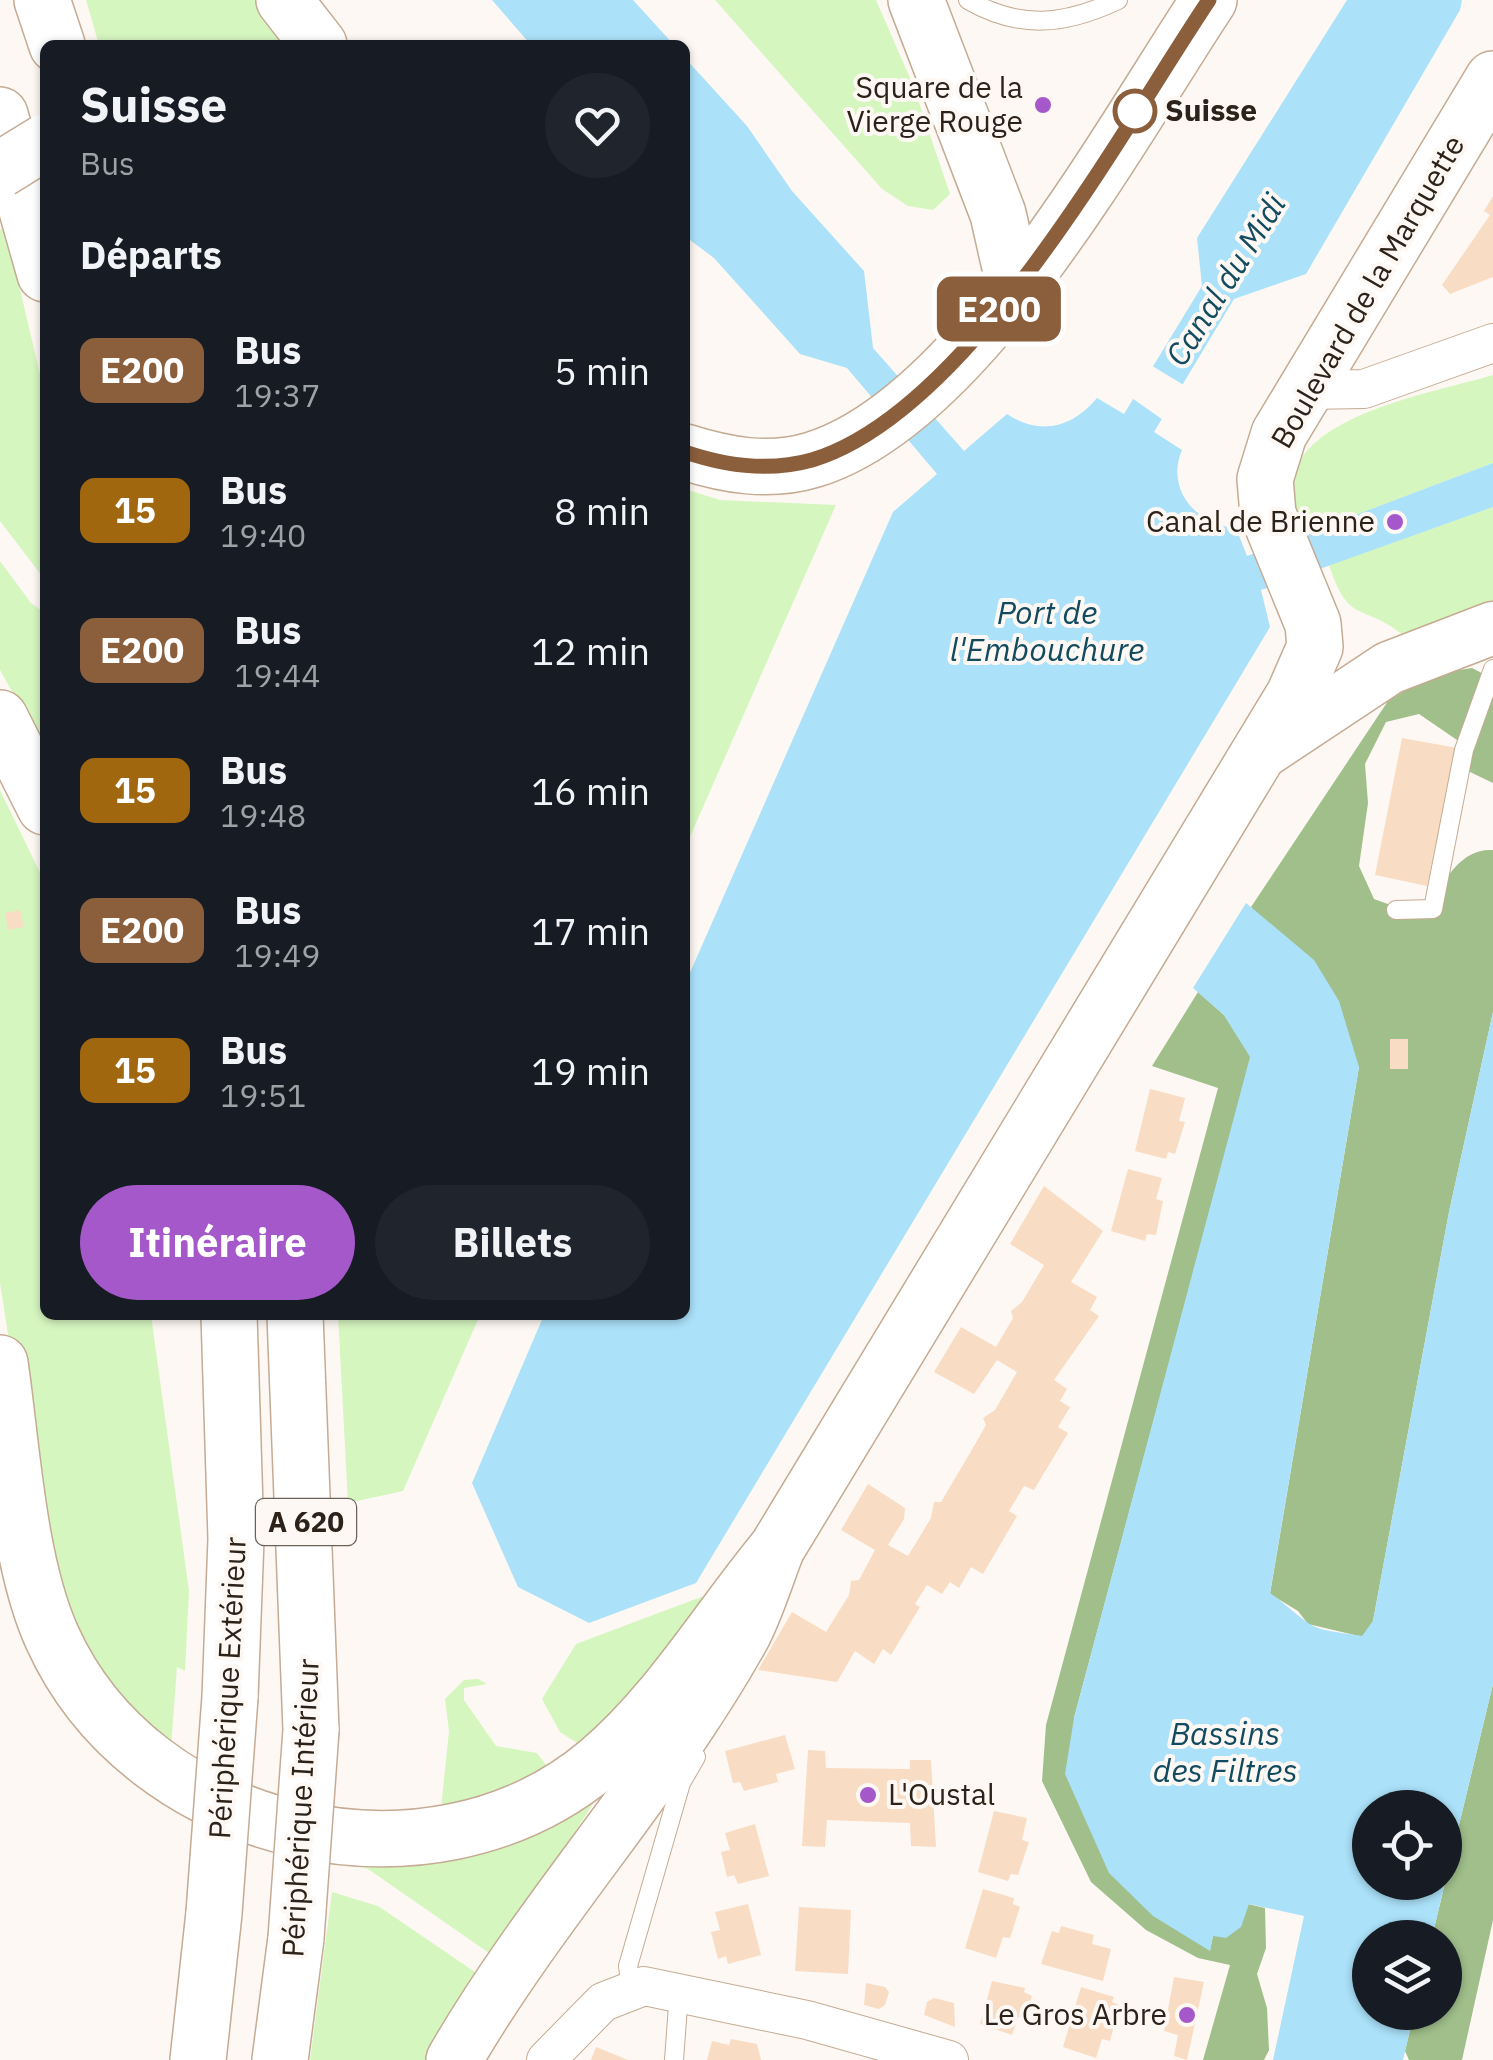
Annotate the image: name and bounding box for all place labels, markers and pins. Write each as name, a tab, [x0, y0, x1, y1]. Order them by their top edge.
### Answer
place label: Square de la Vierge Rouge	[847, 67, 1023, 140]
marker: Suisse	[1114, 90, 1156, 132]
place label: Suisse	[1165, 90, 1257, 129]
marker: Square de la Vierge Rouge	[1032, 94, 1054, 116]
place label: Canal de Brienne	[1146, 501, 1375, 540]
marker: Canal de Brienne	[1384, 511, 1406, 533]
place label: L'Oustal	[888, 1774, 995, 1813]
marker: L'Oustal	[857, 1784, 879, 1806]
place label: Le Gros Arbre	[984, 1994, 1167, 2033]
marker: Le Gros Arbre	[1176, 2004, 1198, 2026]

